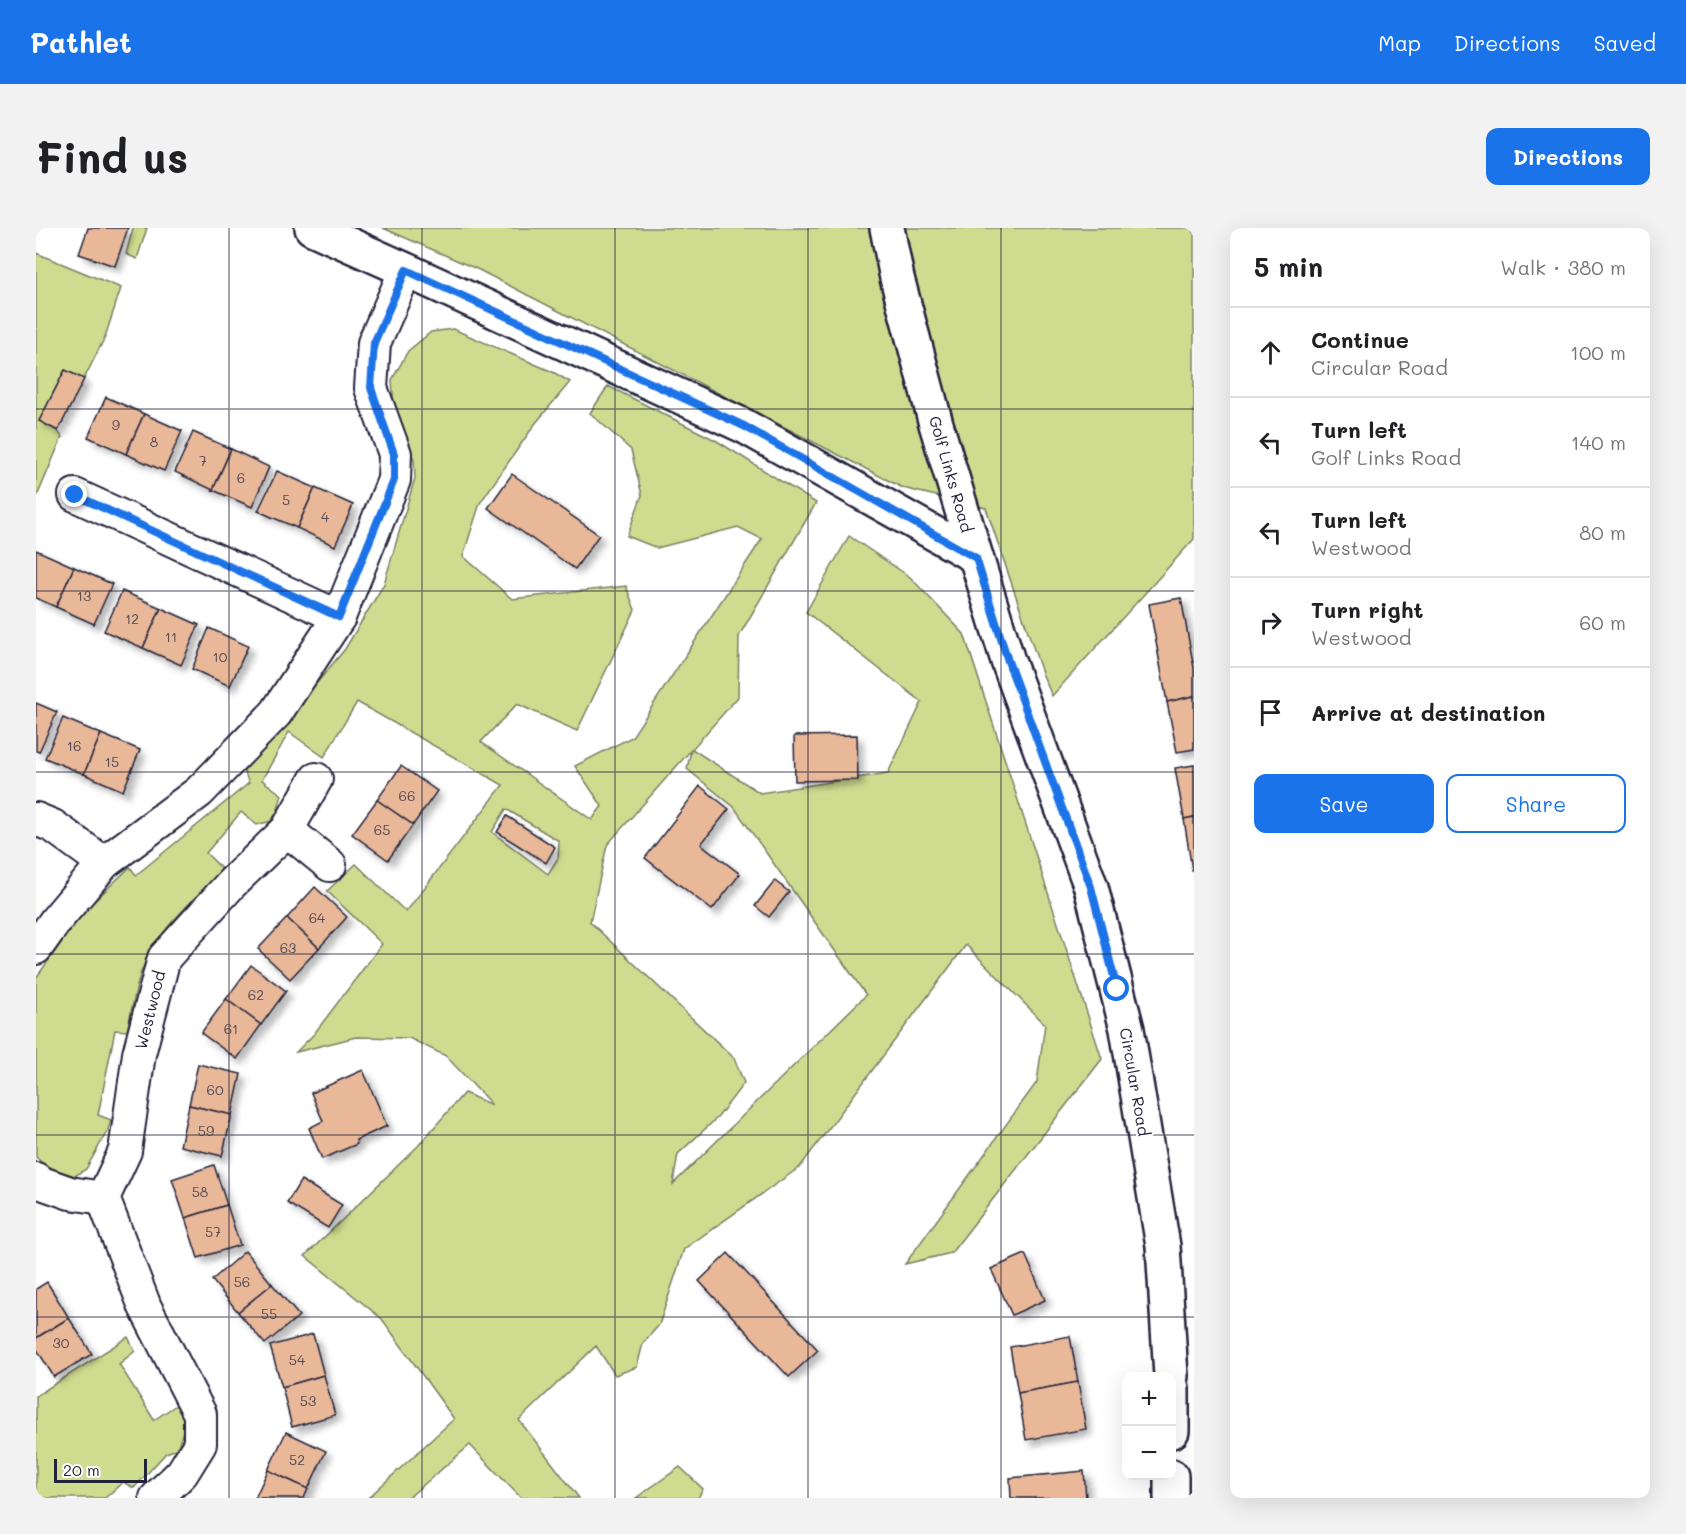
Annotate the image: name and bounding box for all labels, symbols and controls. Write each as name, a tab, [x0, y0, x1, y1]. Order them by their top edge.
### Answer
text: Pathlet	[30, 24, 132, 60]
text: Map	[1378, 29, 1421, 56]
text: Directions	[1454, 29, 1561, 56]
text: Saved	[1594, 29, 1656, 56]
button: Directions	[1486, 128, 1650, 185]
text: Find us	[36, 129, 188, 184]
text: 5 min	[1254, 250, 1323, 284]
text: Walk · 380 m	[1500, 254, 1626, 280]
text: Continue	[1311, 325, 1409, 354]
icon: ahead	[1254, 336, 1287, 369]
text: 100 m	[1570, 339, 1626, 365]
text: Circular Road	[1311, 354, 1448, 380]
street label: Golf Links Road	[925, 413, 978, 534]
house number: 9	[112, 415, 120, 434]
text: Turn left	[1311, 415, 1407, 444]
icon: left	[1254, 426, 1287, 459]
text: 140 m	[1571, 429, 1626, 455]
house number: 8	[150, 432, 158, 451]
text: Golf Links Road	[1311, 444, 1461, 470]
house number: 7	[199, 451, 207, 470]
house number: 6	[237, 468, 245, 487]
route end	[61, 481, 87, 507]
house number: 5	[282, 490, 290, 509]
text: Turn left	[1311, 505, 1407, 534]
house number: 4	[321, 507, 330, 526]
icon: left	[1254, 516, 1287, 549]
text: 80 m	[1579, 519, 1626, 545]
text: Westwood	[1311, 534, 1411, 560]
house number: 13	[77, 586, 91, 605]
text: Turn right	[1311, 595, 1423, 624]
icon: right	[1254, 606, 1287, 639]
house number: 12	[125, 609, 139, 628]
text: 60 m	[1579, 609, 1626, 635]
text: Westwood	[1311, 624, 1411, 650]
house number: 11	[165, 627, 177, 646]
house number: 10	[213, 647, 228, 666]
icon: arrive	[1254, 696, 1287, 729]
text: Arrive at destination	[1311, 698, 1546, 727]
house number: 16	[67, 736, 81, 755]
house number: 15	[105, 752, 119, 771]
button: Save	[1254, 774, 1434, 833]
button: Share	[1446, 774, 1626, 833]
house number: 66	[399, 786, 415, 805]
house number: 65	[374, 820, 390, 839]
house number: 64	[309, 908, 326, 927]
house number: 63	[280, 938, 296, 957]
street label: Westwood	[130, 968, 169, 1051]
route start	[1103, 975, 1129, 1001]
house number: 62	[248, 985, 264, 1004]
house number: 61	[224, 1019, 238, 1038]
street label: Circular Road	[1116, 1026, 1155, 1138]
house number: 60	[206, 1080, 224, 1099]
house number: 59	[198, 1121, 214, 1140]
house number: 58	[192, 1182, 208, 1201]
house number: 57	[205, 1222, 221, 1241]
house number: 56	[234, 1272, 250, 1291]
house number: 55	[261, 1304, 277, 1323]
house number: 30	[53, 1333, 70, 1352]
house number: 54	[289, 1350, 306, 1369]
map controls	[1122, 1372, 1176, 1480]
button: +	[1122, 1372, 1176, 1426]
house number: 53	[300, 1391, 316, 1410]
button: −	[1122, 1426, 1176, 1480]
house number: 52	[289, 1450, 305, 1469]
scale bar	[54, 1456, 147, 1484]
text: 20 m	[63, 1459, 100, 1480]

